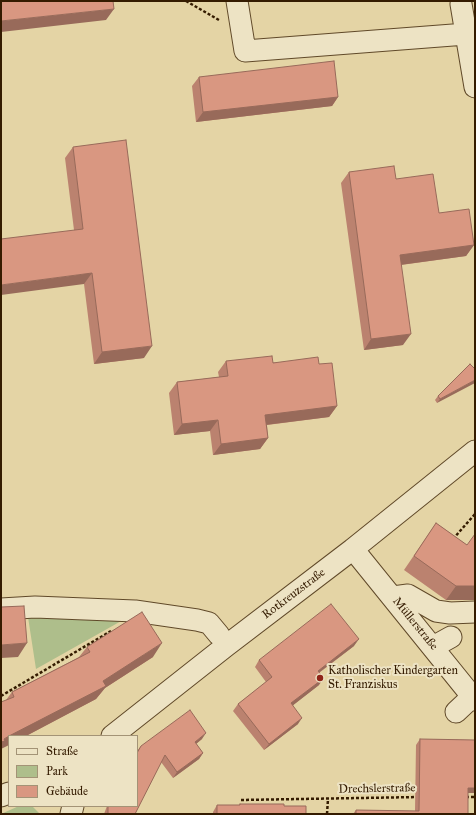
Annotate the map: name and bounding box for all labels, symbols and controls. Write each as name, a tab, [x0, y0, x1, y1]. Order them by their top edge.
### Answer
street label: Rotkreuzstraße	[260, 566, 328, 622]
street label: Müllerstraße	[389, 595, 441, 653]
place label: Katholischer Kindergarten St. Franziskus	[328, 664, 458, 692]
marker: Katholischer Kindergarten St. Franziskus	[315, 673, 325, 683]
legend	[8, 735, 138, 807]
text: Straße	[46, 744, 78, 758]
text: Park	[46, 764, 68, 778]
street label: Drechslerstraße	[338, 781, 416, 797]
text: Gebäude	[46, 784, 88, 798]

